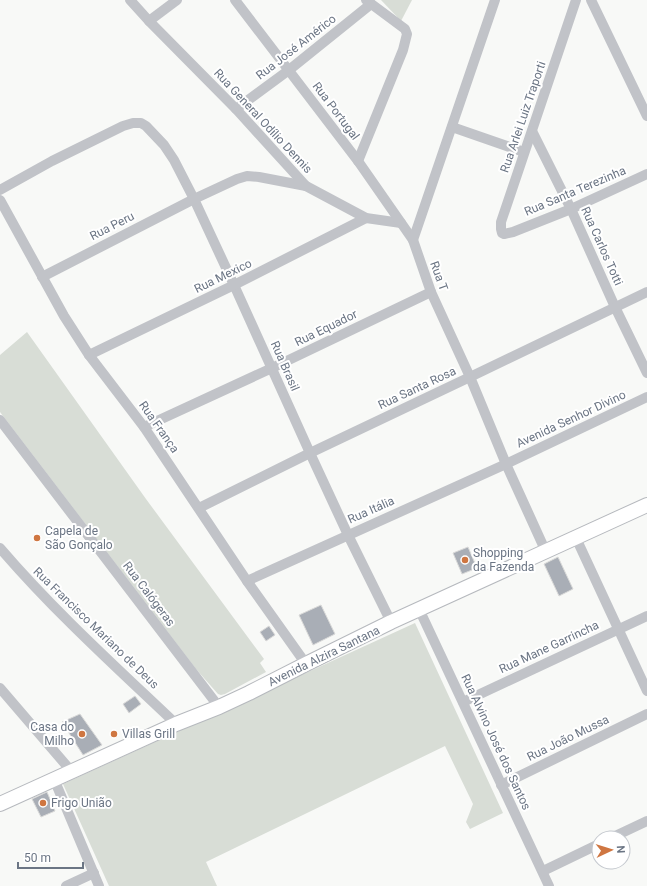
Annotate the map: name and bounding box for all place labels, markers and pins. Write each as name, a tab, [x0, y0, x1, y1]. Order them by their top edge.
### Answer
place label: Capela de São Gonçalo	[45, 524, 113, 552]
marker: Capela de São Gonçalo	[32, 533, 42, 543]
place label: Shopping da Fazenda	[473, 546, 534, 574]
marker: Shopping da Fazenda	[460, 555, 470, 565]
place label: Casa do Milho	[30, 720, 74, 748]
place label: Villas Grill	[122, 727, 175, 741]
marker: Casa do Milho	[77, 729, 87, 739]
marker: Villas Grill	[109, 729, 119, 739]
place label: Frigo União	[51, 796, 112, 810]
marker: Frigo União	[38, 798, 48, 808]

